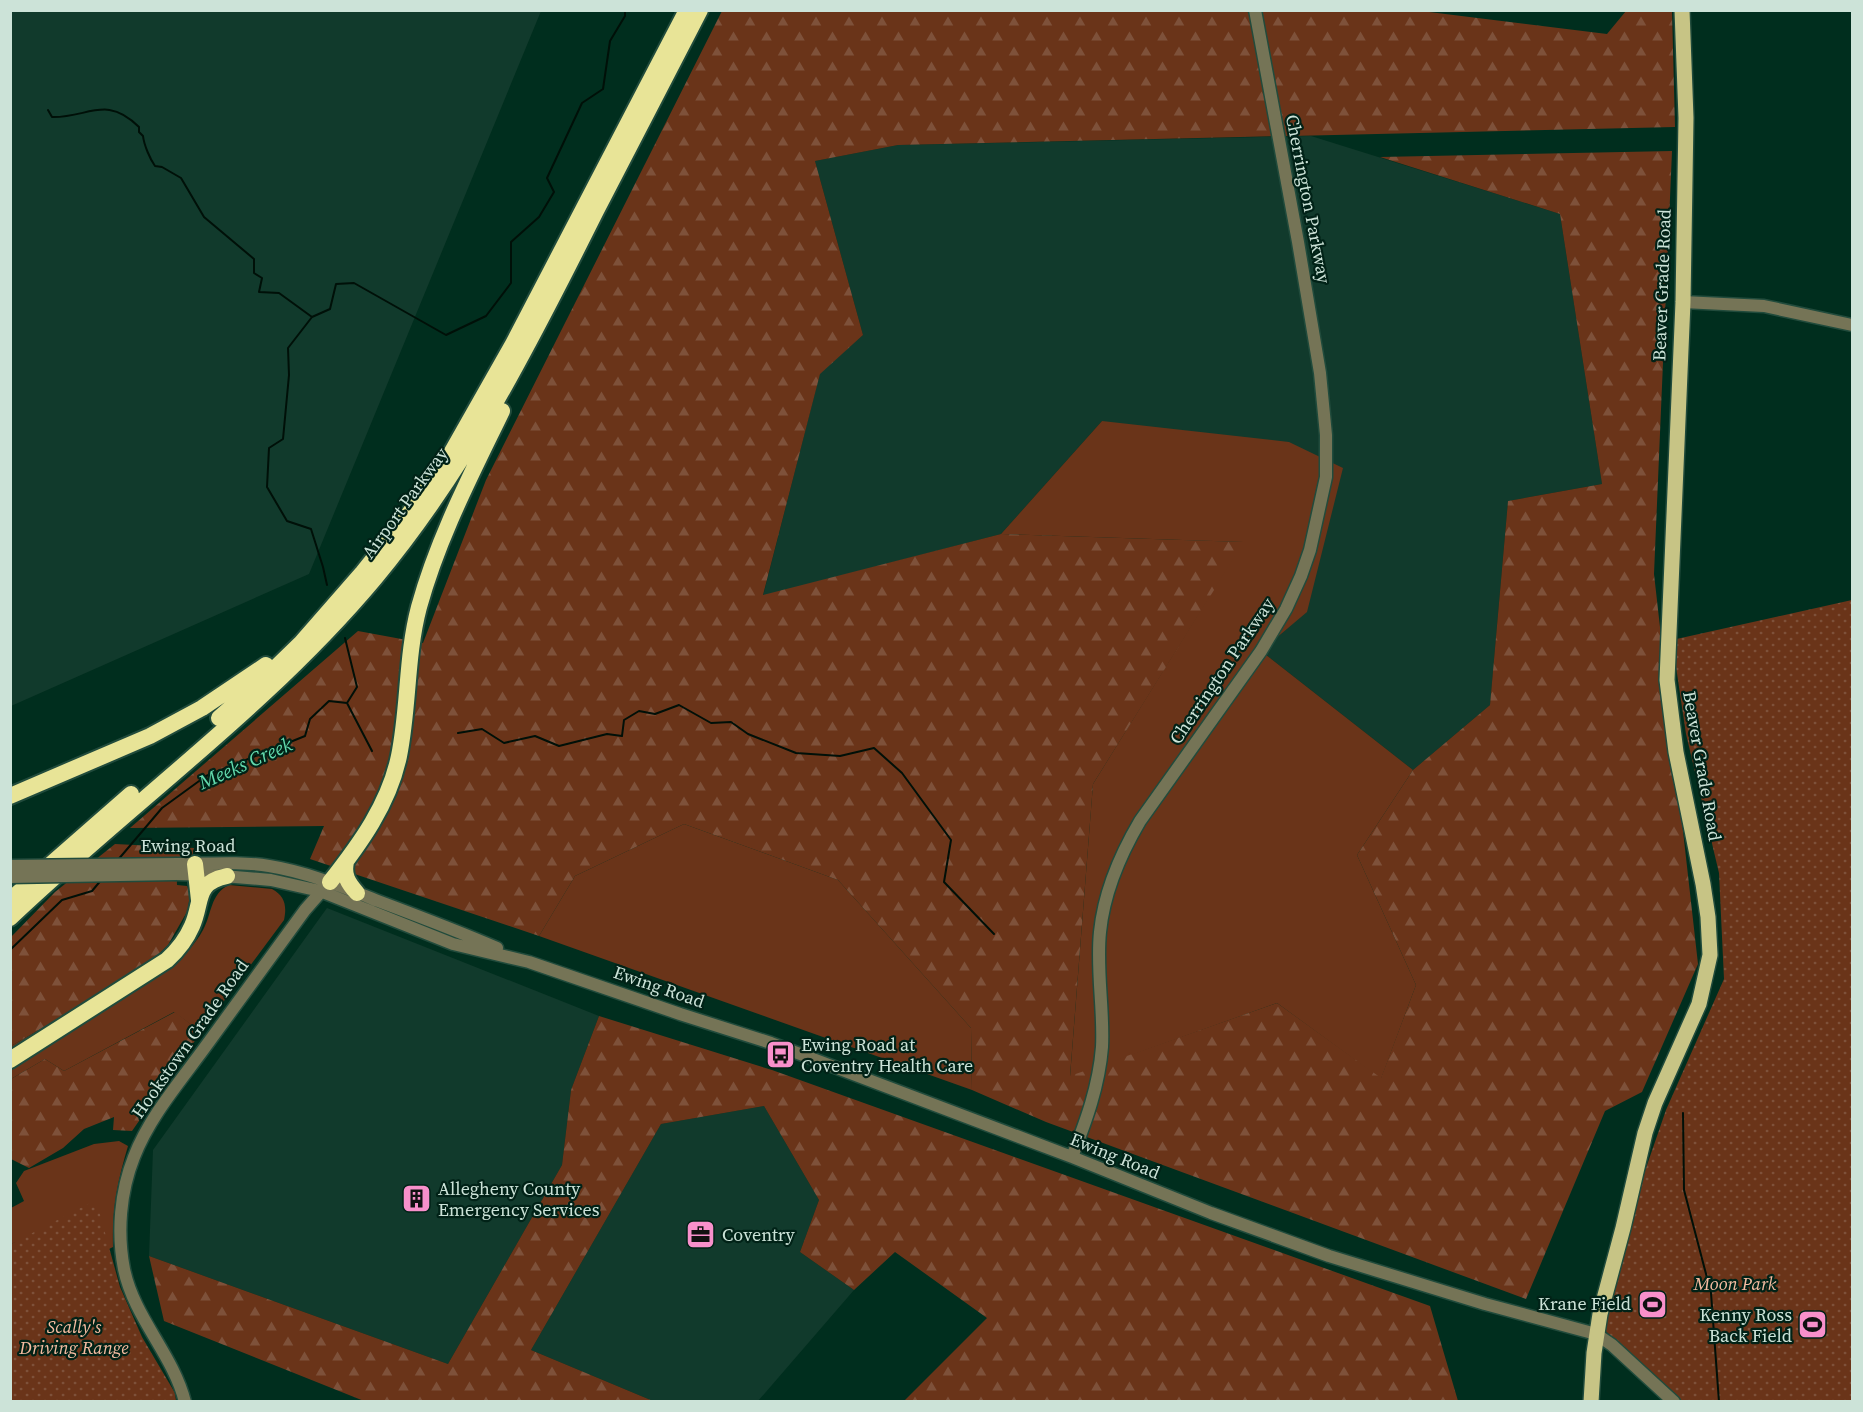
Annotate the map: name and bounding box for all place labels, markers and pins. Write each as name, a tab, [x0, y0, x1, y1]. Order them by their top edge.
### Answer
place label: Ewing Road at Coventry Health Care	[801, 1032, 973, 1078]
bus stop icon: Ewing Road at Coventry Health Care	[764, 1039, 796, 1071]
place label: Allegheny County Emergency Services	[438, 1176, 600, 1222]
building icon: Allegheny County Emergency Services	[401, 1183, 433, 1215]
office icon: Coventry	[685, 1219, 717, 1251]
place label: Coventry	[722, 1222, 796, 1247]
sports icon: Krane Field	[1636, 1288, 1668, 1320]
place label: Krane Field	[1538, 1291, 1631, 1316]
place label: Kenny Ross Back Field	[1699, 1302, 1792, 1348]
sports icon: Kenny Ross Back Field	[1797, 1309, 1829, 1341]

